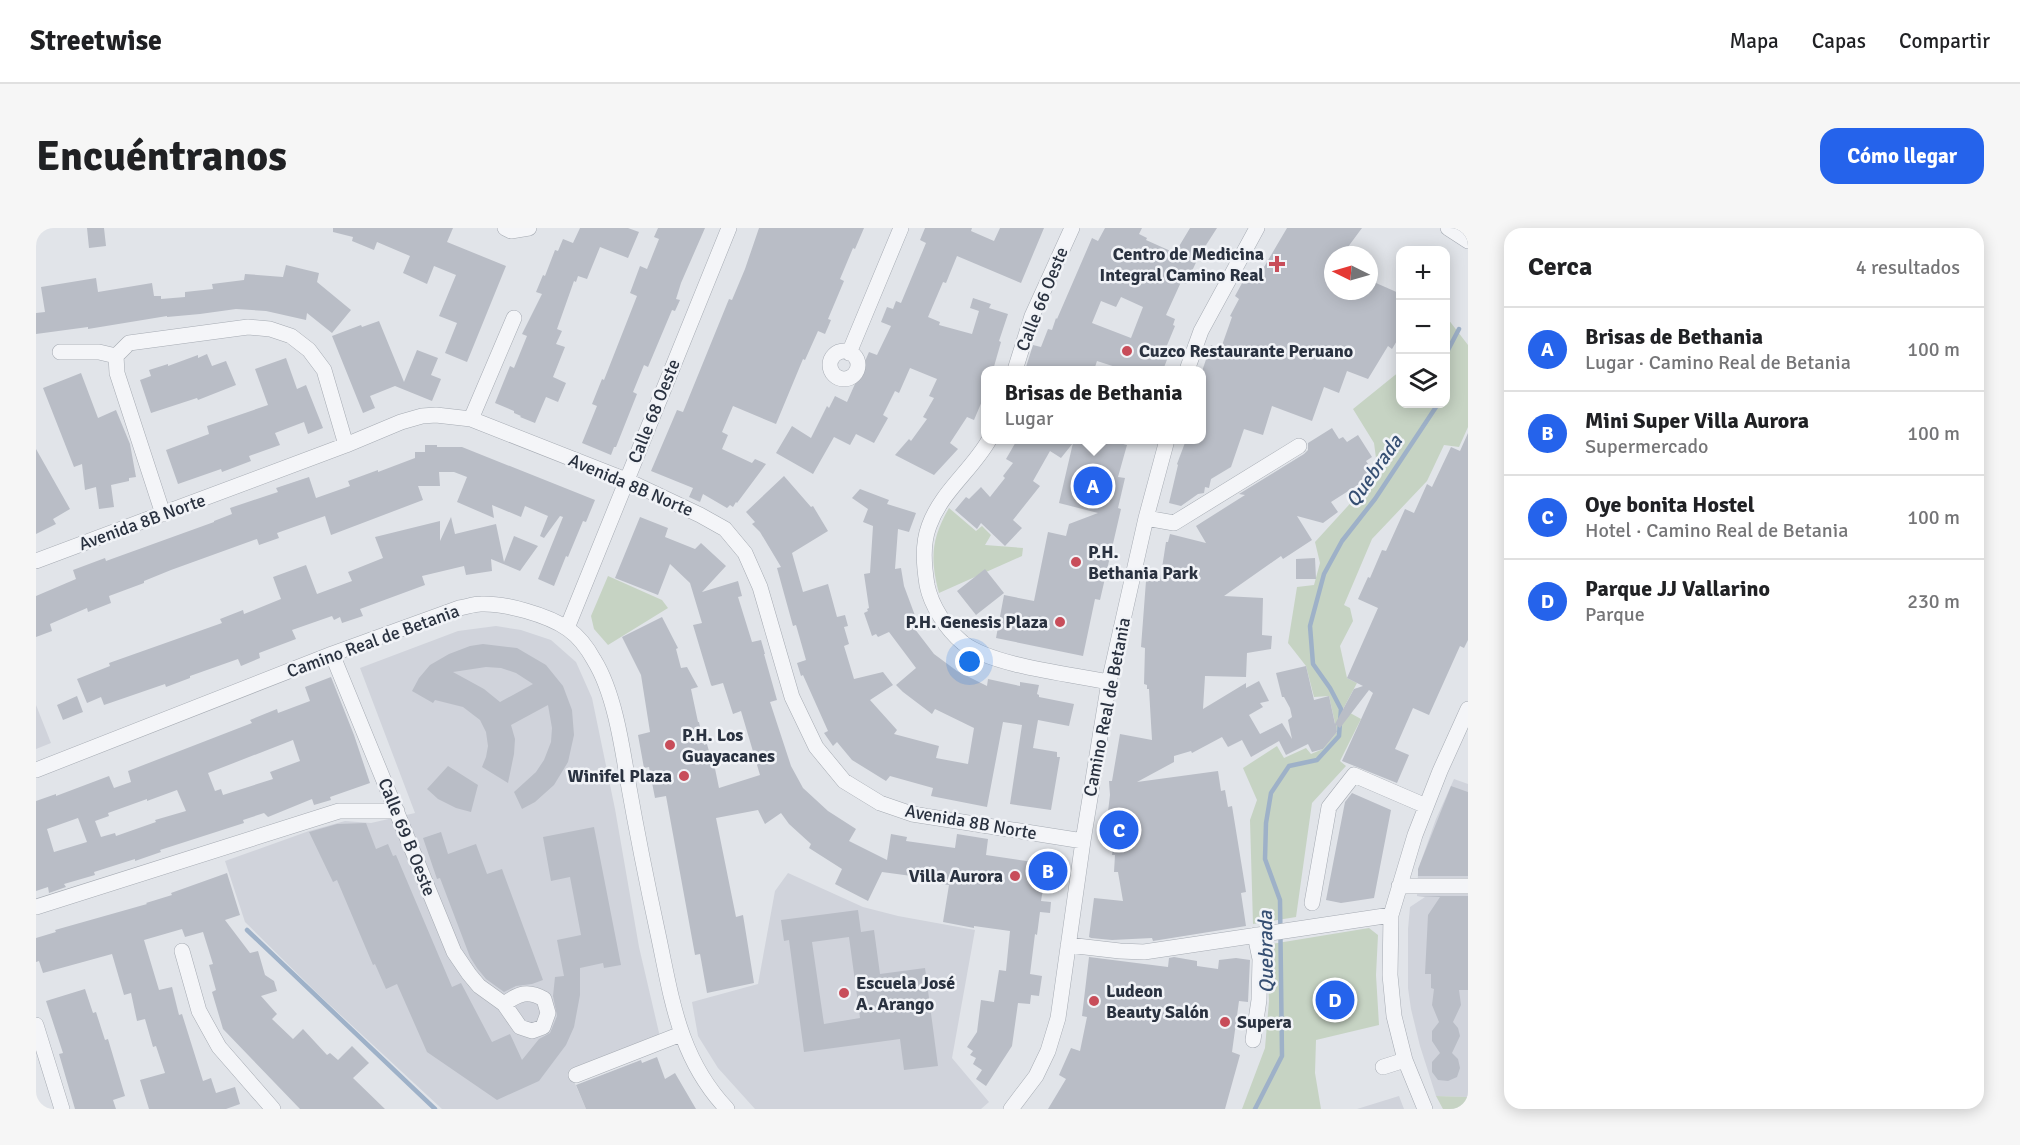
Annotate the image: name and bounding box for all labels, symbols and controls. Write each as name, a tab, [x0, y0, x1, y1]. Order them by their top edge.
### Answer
text: Streetwise	[30, 24, 162, 58]
text: Mapa	[1729, 28, 1779, 54]
text: Capas	[1812, 28, 1866, 54]
text: Compartir	[1899, 28, 1990, 54]
button: Cómo llegar	[1820, 128, 1984, 184]
text: Encuéntranos	[36, 131, 287, 182]
place label: Centro de Medicina Integral Camino Real	[1100, 243, 1264, 286]
street label: Calle 66 Oeste	[1011, 244, 1073, 354]
north arrow	[1324, 246, 1378, 300]
map controls	[1396, 246, 1450, 408]
button: +	[1396, 246, 1450, 300]
text: Cerca	[1528, 251, 1592, 283]
marker: Centro de Medicina Integral Camino Real	[1268, 255, 1286, 273]
text: 4 resultados	[1856, 255, 1960, 280]
button: −	[1396, 300, 1450, 354]
text: Brisas de Bethania	[1585, 323, 1763, 350]
text: A	[1541, 337, 1554, 362]
text: 100 m	[1907, 337, 1960, 362]
place label: Cuzco Restaurante Peruano	[1139, 340, 1353, 362]
marker: Cuzco Restaurante Peruano	[1120, 344, 1134, 358]
text: Lugar · Camino Real de Betania	[1585, 350, 1851, 375]
button: layers	[1396, 354, 1450, 408]
street label: Calle 68 Oeste	[623, 356, 685, 466]
popup	[981, 366, 1206, 444]
text: Brisas de Bethania	[1004, 379, 1183, 406]
text: Lugar	[1004, 406, 1053, 431]
text: Mini Super Villa Aurora	[1585, 407, 1809, 434]
text: B	[1541, 421, 1554, 446]
text: 100 m	[1907, 421, 1960, 446]
water label: Quebrada	[1340, 429, 1408, 512]
text: Supermercado	[1585, 434, 1708, 459]
street label: Avenida 8B Norte	[565, 449, 697, 521]
pin: A	[1074, 464, 1112, 508]
street label: Avenida 8B Norte	[76, 489, 208, 555]
text: Oye bonita Hostel	[1585, 491, 1755, 518]
text: C	[1541, 505, 1554, 530]
text: 100 m	[1907, 505, 1960, 530]
text: Hotel · Camino Real de Betania	[1585, 518, 1848, 543]
place label: P.H. Bethania Park	[1088, 541, 1199, 584]
marker: P.H. Bethania Park	[1069, 555, 1083, 569]
text: Parque JJ Vallarino	[1585, 575, 1770, 602]
text: D	[1541, 589, 1554, 614]
text: 230 m	[1907, 589, 1960, 614]
street label: Camino Real de Betania	[284, 600, 462, 682]
text: Parque	[1585, 602, 1645, 627]
place label: P.H. Genesis Plaza	[906, 611, 1048, 633]
marker: P.H. Genesis Plaza	[1053, 615, 1067, 629]
street label: Camino Real de Betania	[1079, 616, 1135, 798]
your location	[955, 647, 984, 676]
place label: P.H. Los Guayacanes	[682, 724, 775, 767]
marker: P.H. Los Guayacanes	[663, 738, 677, 752]
place label: Winifel Plaza	[567, 765, 672, 787]
marker: Winifel Plaza	[677, 769, 691, 783]
street label: Calle 69 B Oeste	[373, 775, 441, 899]
street label: Avenida 8B Norte	[903, 800, 1039, 844]
pin: C	[1100, 808, 1138, 852]
pin: B	[1028, 848, 1068, 894]
place label: Villa Aurora	[909, 865, 1003, 887]
marker: Villa Aurora	[1008, 869, 1022, 883]
water label: Quebrada	[1253, 910, 1279, 993]
place label: Escuela José A. Arango	[856, 972, 955, 1015]
pin: D	[1316, 978, 1354, 1022]
place label: Ludeon Beauty Salón	[1106, 980, 1209, 1023]
marker: Escuela José A. Arango	[837, 986, 851, 1000]
marker: Ludeon Beauty Salón	[1087, 994, 1101, 1008]
place label: Supera	[1237, 1011, 1292, 1033]
marker: Supera	[1218, 1015, 1232, 1029]

